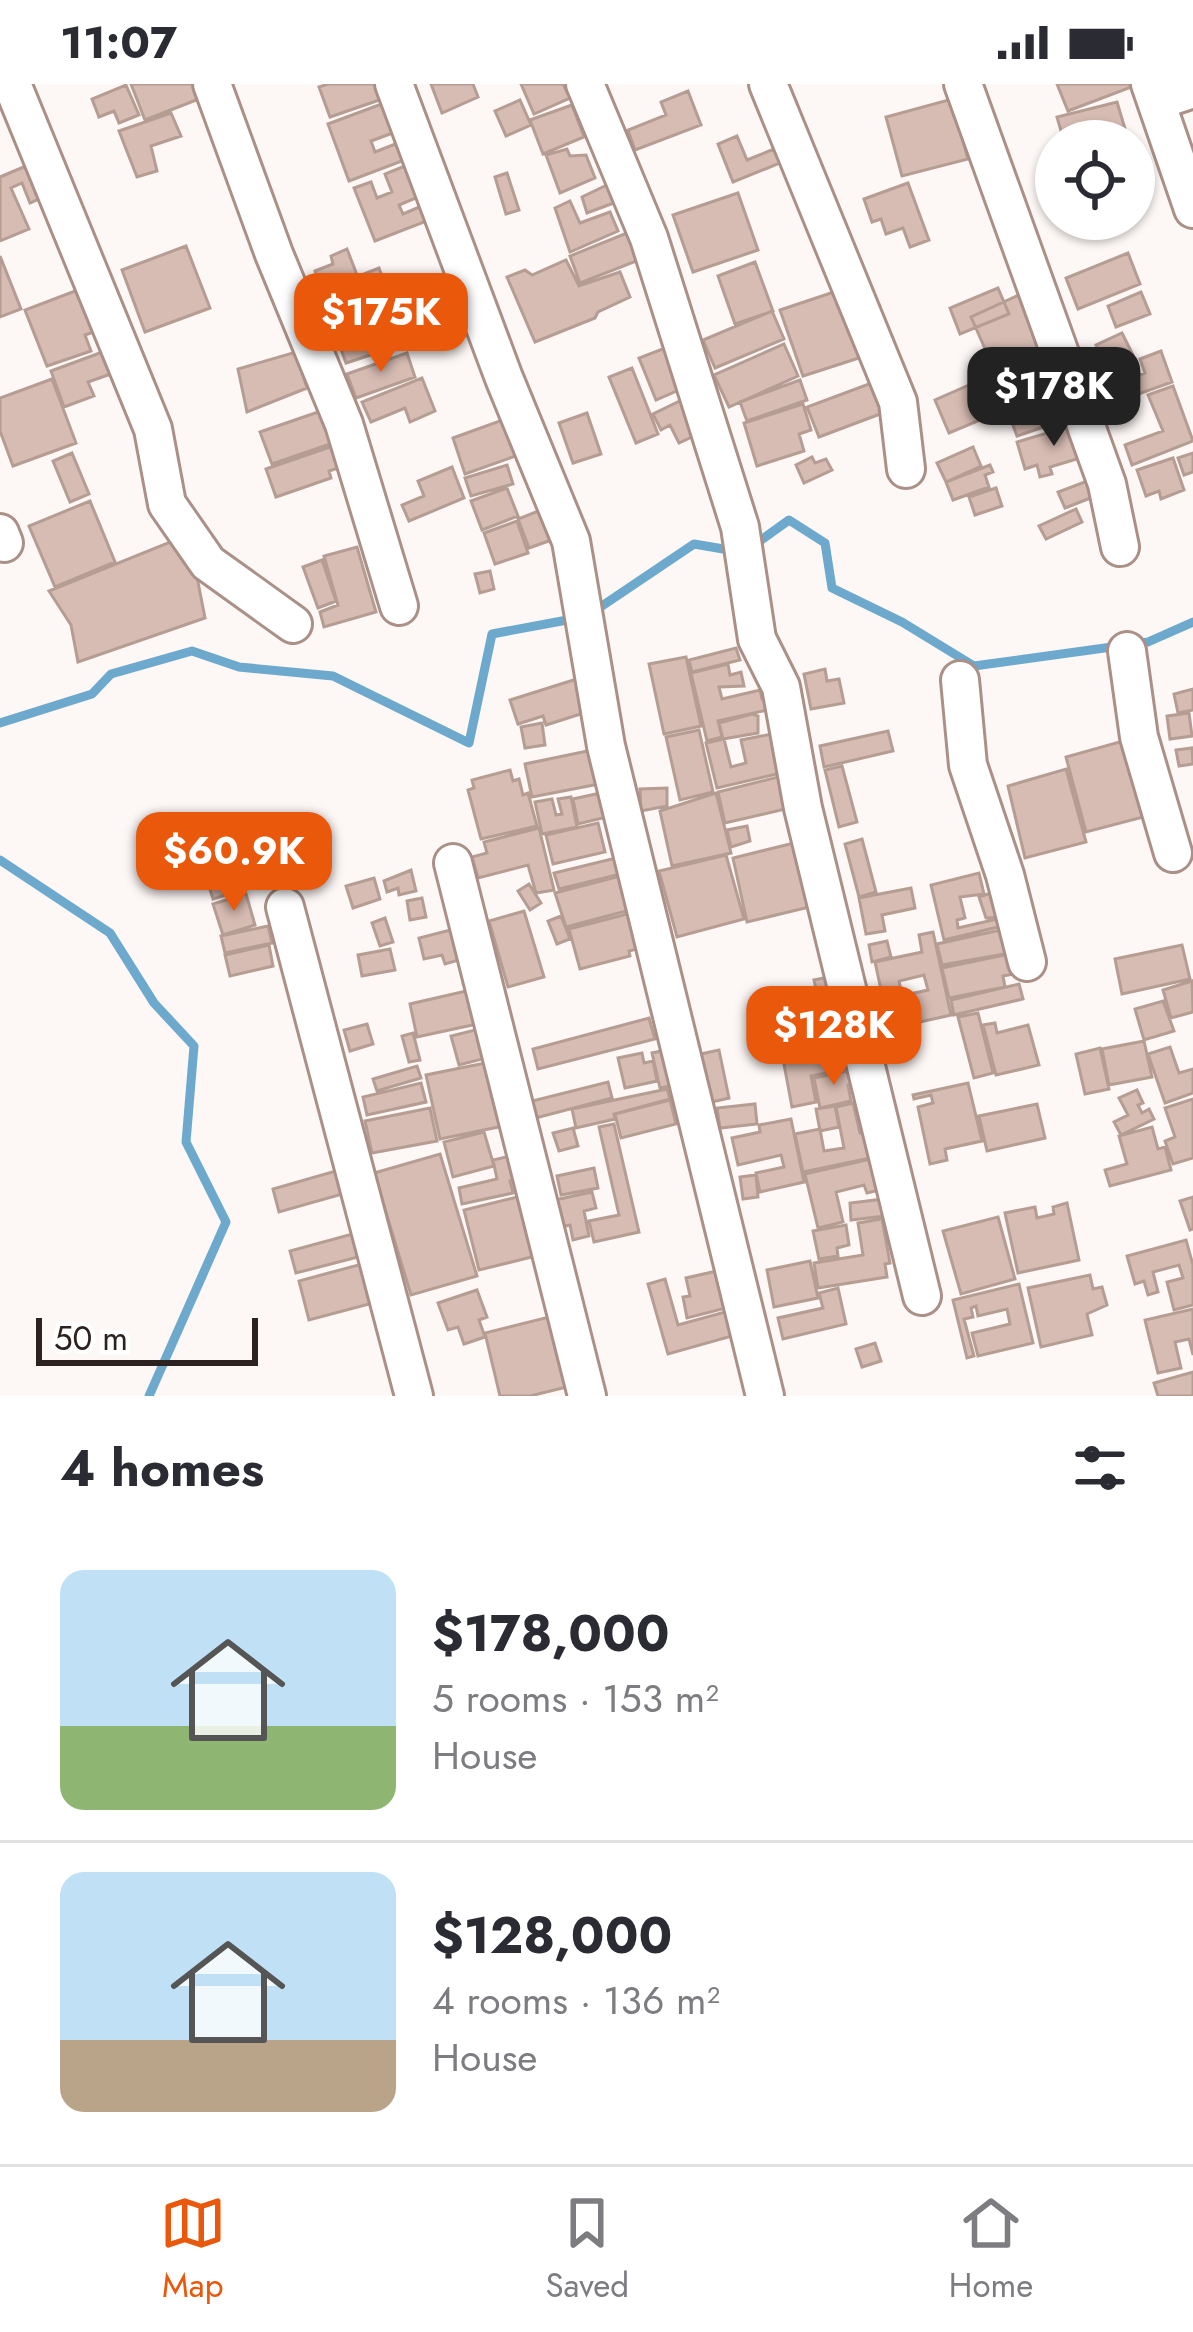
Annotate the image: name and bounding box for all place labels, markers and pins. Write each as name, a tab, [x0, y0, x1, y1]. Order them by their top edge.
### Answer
pin: $175K	[297, 273, 465, 375]
pin: $178K	[970, 347, 1138, 449]
pin: $60.9K	[136, 812, 332, 914]
pin: $128K	[750, 986, 918, 1088]

